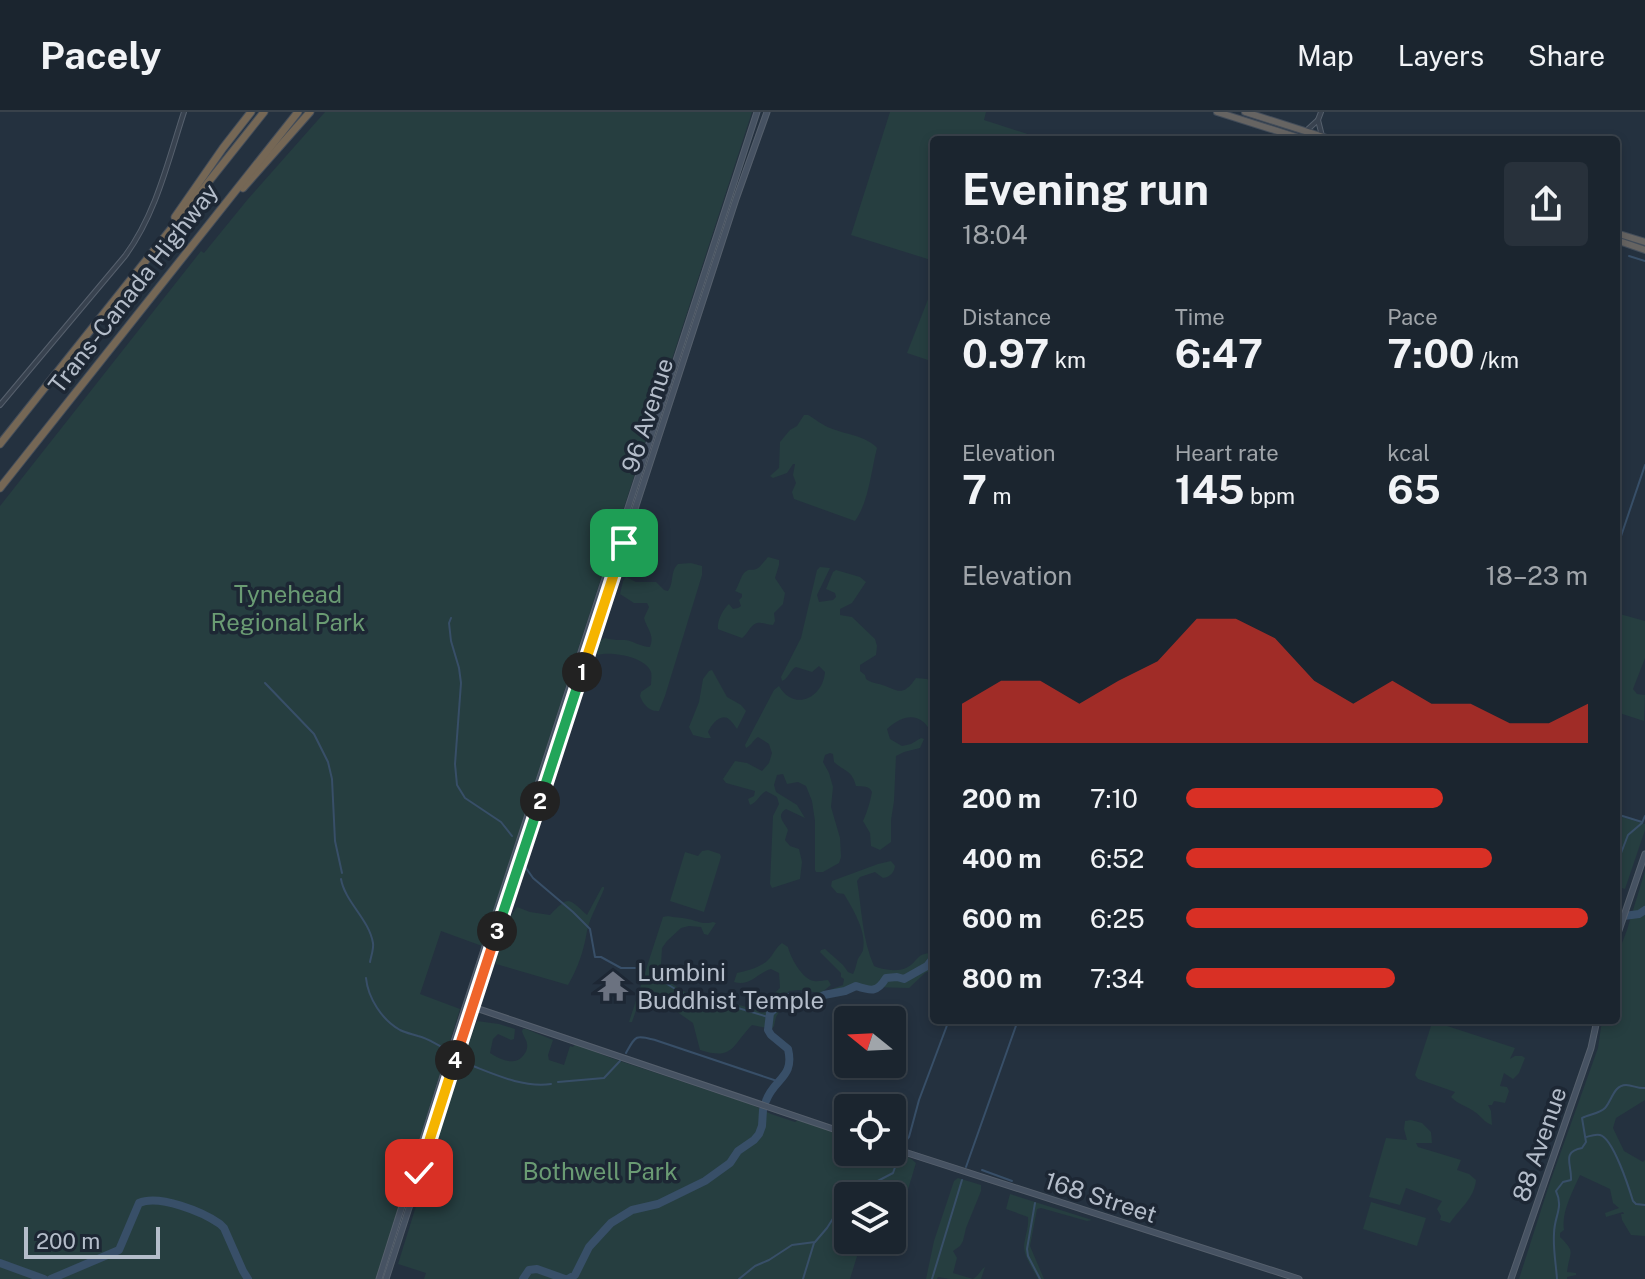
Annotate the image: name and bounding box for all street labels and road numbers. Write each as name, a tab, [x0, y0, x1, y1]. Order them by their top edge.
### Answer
street label: Trans-Canada Highway	[42, 177, 224, 398]
street label: 96 Avenue	[615, 355, 679, 475]
street label: 88 Avenue	[1506, 1083, 1572, 1205]
street label: 168 Street	[1041, 1166, 1161, 1228]

